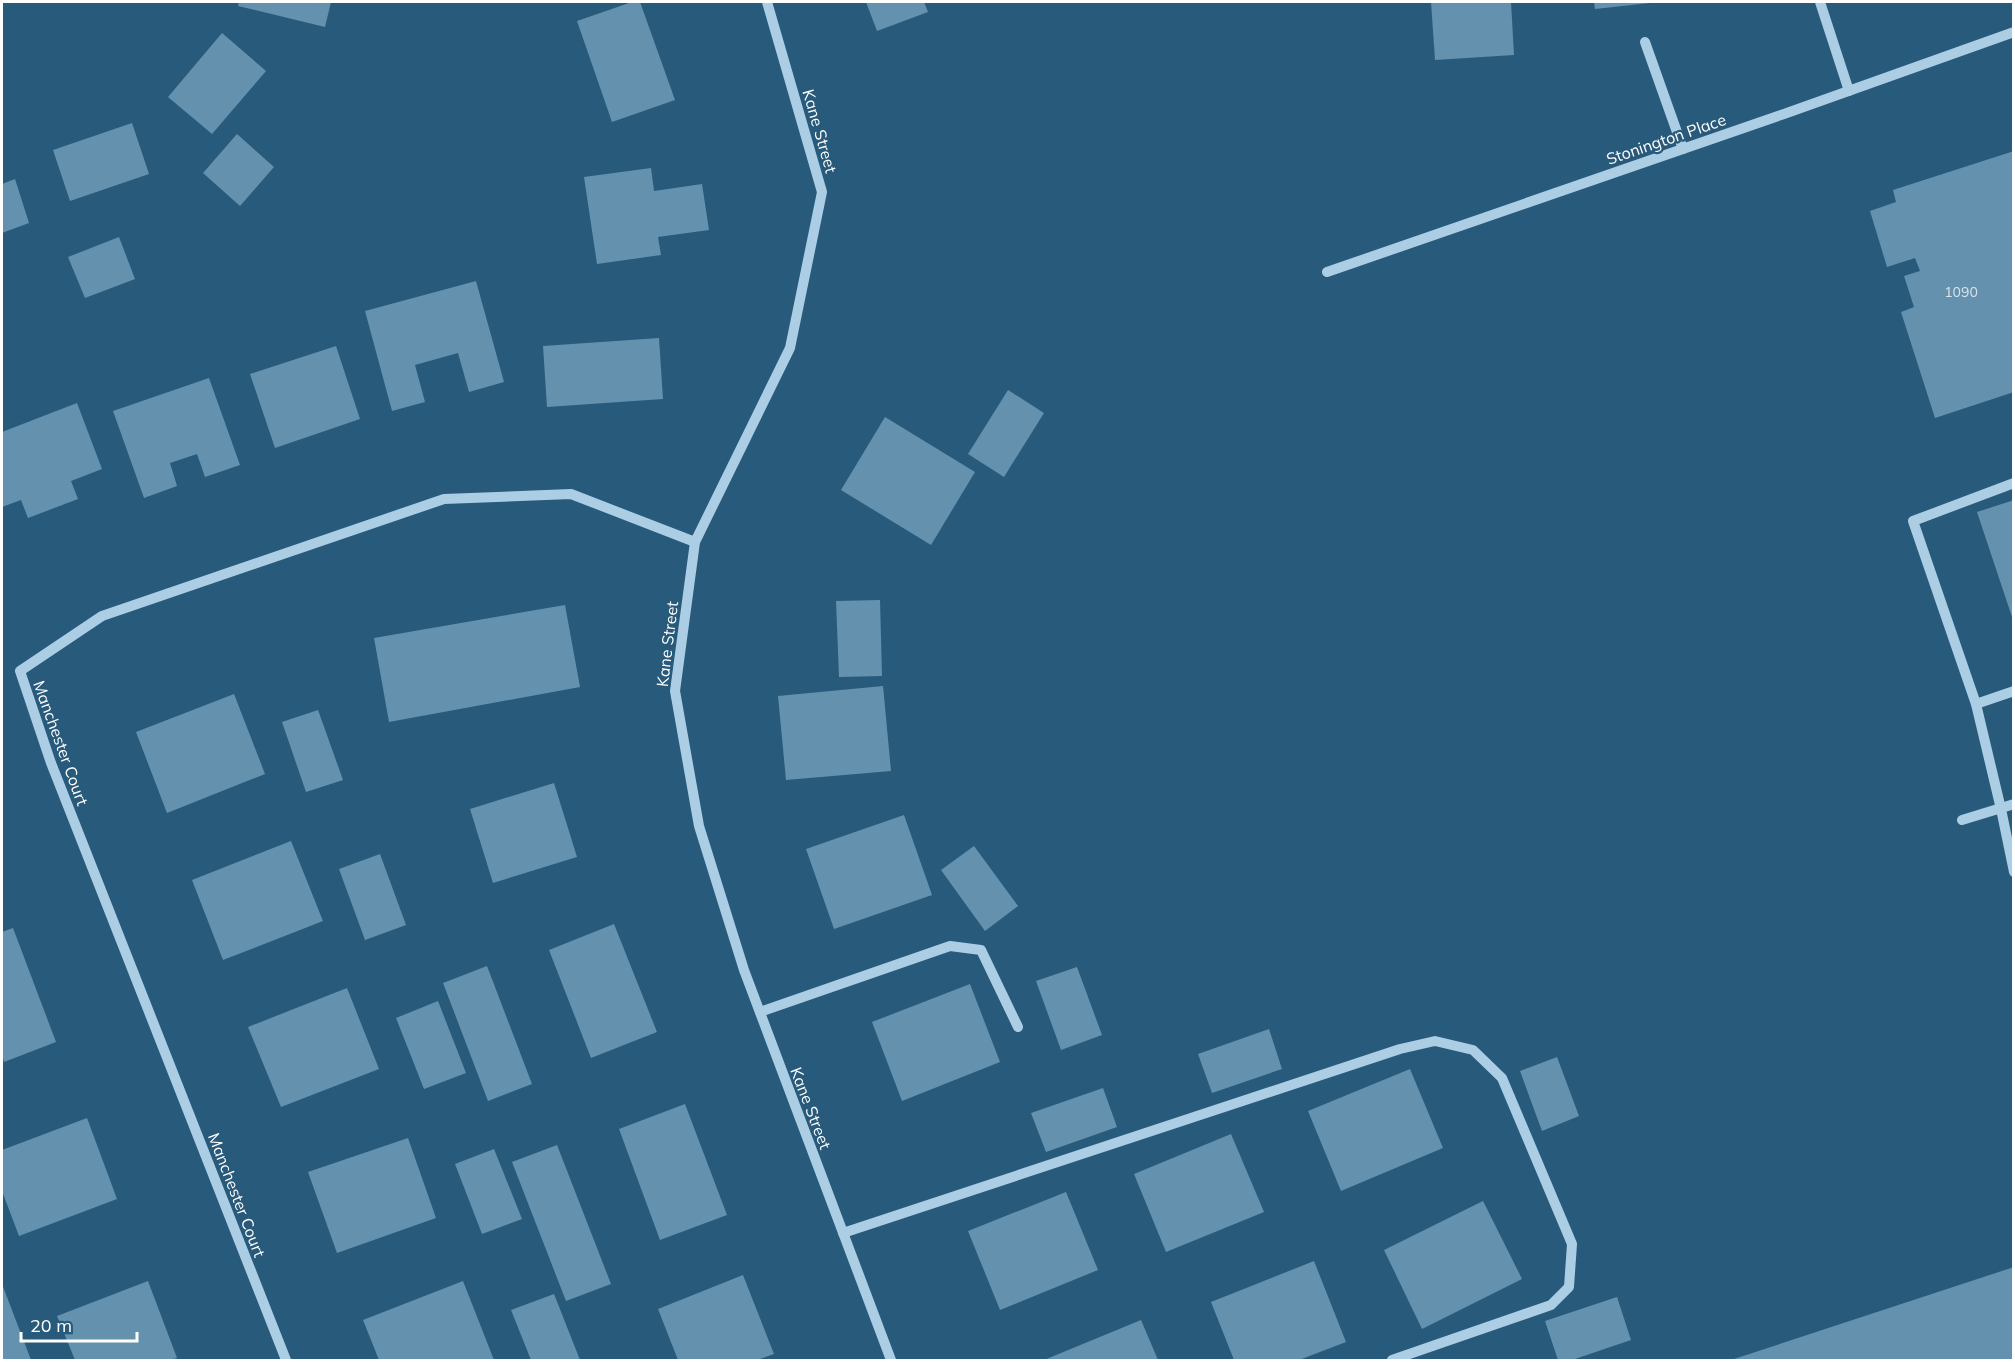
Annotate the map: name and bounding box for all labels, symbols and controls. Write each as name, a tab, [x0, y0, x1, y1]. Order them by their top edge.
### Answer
street label: Kane Street	[799, 87, 842, 176]
street label: Stonington Place	[1604, 109, 1728, 169]
house number: 1090	[1944, 283, 1978, 301]
street label: Kane Street	[652, 600, 682, 688]
street label: Manchester Court	[29, 678, 93, 809]
street label: Kane Street	[786, 1064, 836, 1152]
street label: Manchester Court	[204, 1130, 270, 1260]
scale bar	[21, 1305, 136, 1343]
text: 20 m	[30, 1314, 72, 1337]

